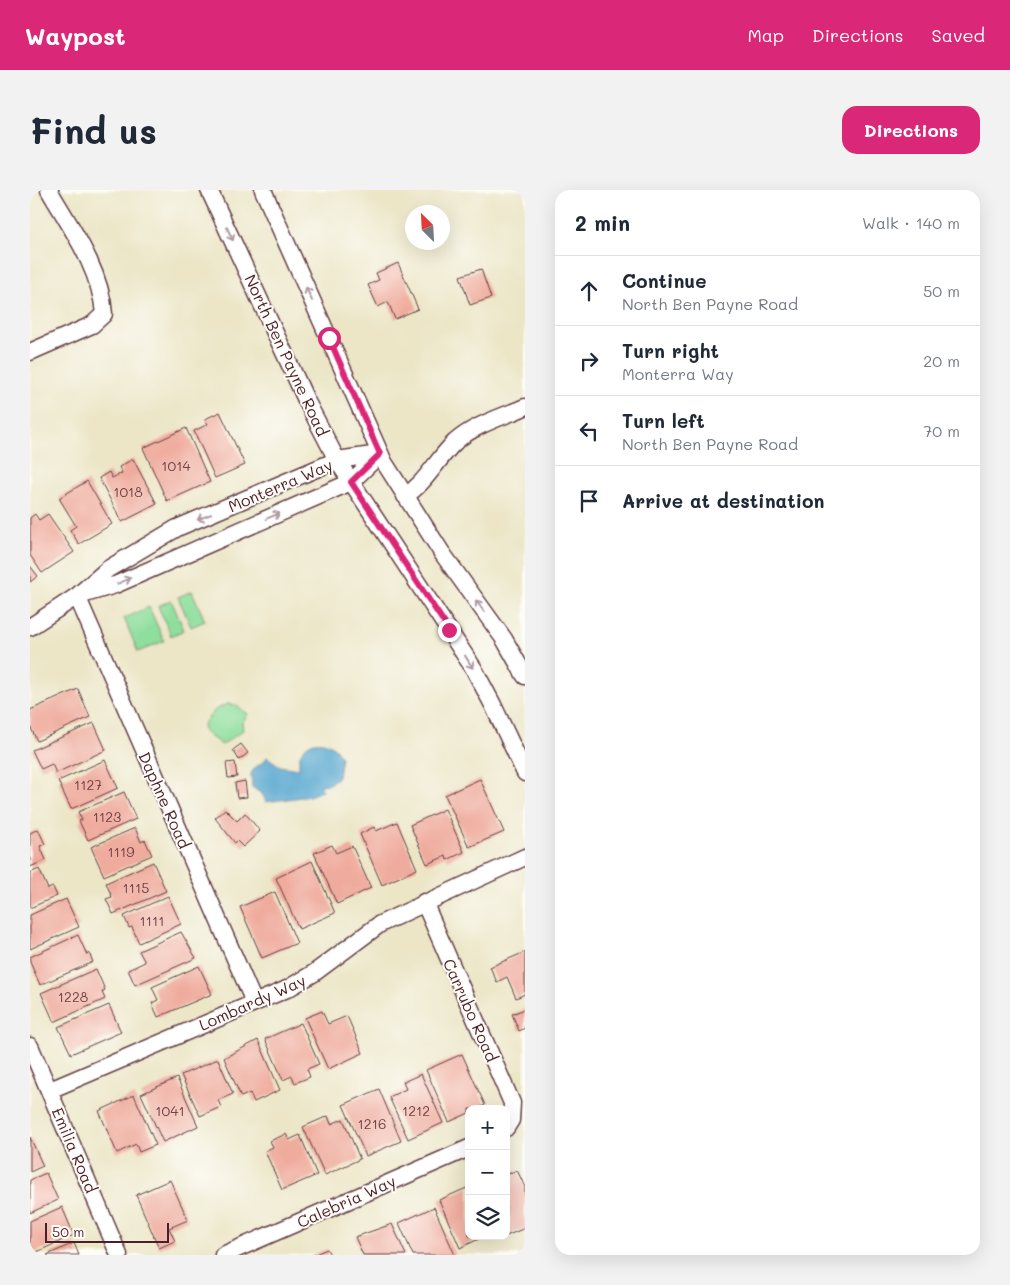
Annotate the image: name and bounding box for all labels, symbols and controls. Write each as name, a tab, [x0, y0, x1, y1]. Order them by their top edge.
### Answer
text: Waypost	[25, 20, 126, 51]
text: Map	[747, 23, 784, 47]
text: Directions	[812, 23, 904, 47]
text: Saved	[932, 23, 985, 47]
button: Directions	[842, 106, 980, 154]
text: Find us	[30, 107, 157, 153]
north arrow	[405, 205, 450, 250]
text: 2 min	[575, 209, 630, 236]
text: Walk · 140 m	[862, 212, 960, 233]
one-way arrow	[225, 226, 235, 241]
text: Continue	[622, 268, 707, 293]
street label: North Ben Payne Road	[240, 271, 334, 439]
icon: ahead	[575, 277, 603, 305]
text: 50 m	[923, 280, 960, 301]
one-way arrow	[304, 287, 314, 302]
text: North Ben Payne Road	[622, 293, 798, 314]
route start	[318, 327, 341, 350]
text: Turn right	[622, 338, 719, 363]
icon: right	[575, 347, 603, 375]
text: 20 m	[923, 350, 960, 371]
text: Monterra Way	[622, 363, 734, 384]
text: Turn left	[622, 408, 705, 433]
icon: left	[575, 417, 603, 445]
text: 70 m	[923, 420, 960, 441]
text: North Ben Payne Road	[622, 433, 798, 454]
street label: Monterra Way	[225, 454, 335, 516]
house number: 1014	[161, 456, 191, 475]
house number: 1018	[113, 482, 143, 501]
icon: arrive	[575, 487, 603, 515]
text: Arrive at destination	[622, 488, 825, 513]
one-way arrow	[265, 511, 280, 521]
one-way arrow	[197, 513, 212, 522]
one-way arrow	[116, 576, 131, 586]
one-way arrow	[475, 599, 485, 613]
route end	[438, 619, 461, 642]
one-way arrow	[464, 655, 474, 669]
street label: Daphne Road	[134, 748, 196, 852]
house number: 1127	[74, 775, 102, 794]
house number: 1123	[93, 807, 121, 826]
house number: 1119	[107, 842, 135, 861]
house number: 1115	[123, 878, 149, 897]
house number: 1111	[139, 911, 165, 930]
street label: Carrubo Road	[439, 955, 503, 1065]
street label: Lombardy Way	[195, 969, 309, 1035]
house number: 1228	[58, 987, 88, 1006]
house number: 1041	[155, 1101, 185, 1120]
house number: 1212	[402, 1101, 430, 1120]
street label: Emilia Road	[48, 1104, 102, 1196]
map controls	[465, 1105, 510, 1240]
button: +	[465, 1105, 510, 1150]
house number: 1216	[358, 1114, 386, 1133]
button: −	[465, 1150, 510, 1195]
street label: Calebria Way	[293, 1170, 399, 1232]
button: layers	[465, 1195, 510, 1240]
scale bar	[45, 1220, 169, 1243]
text: 50 m	[52, 1222, 84, 1241]

